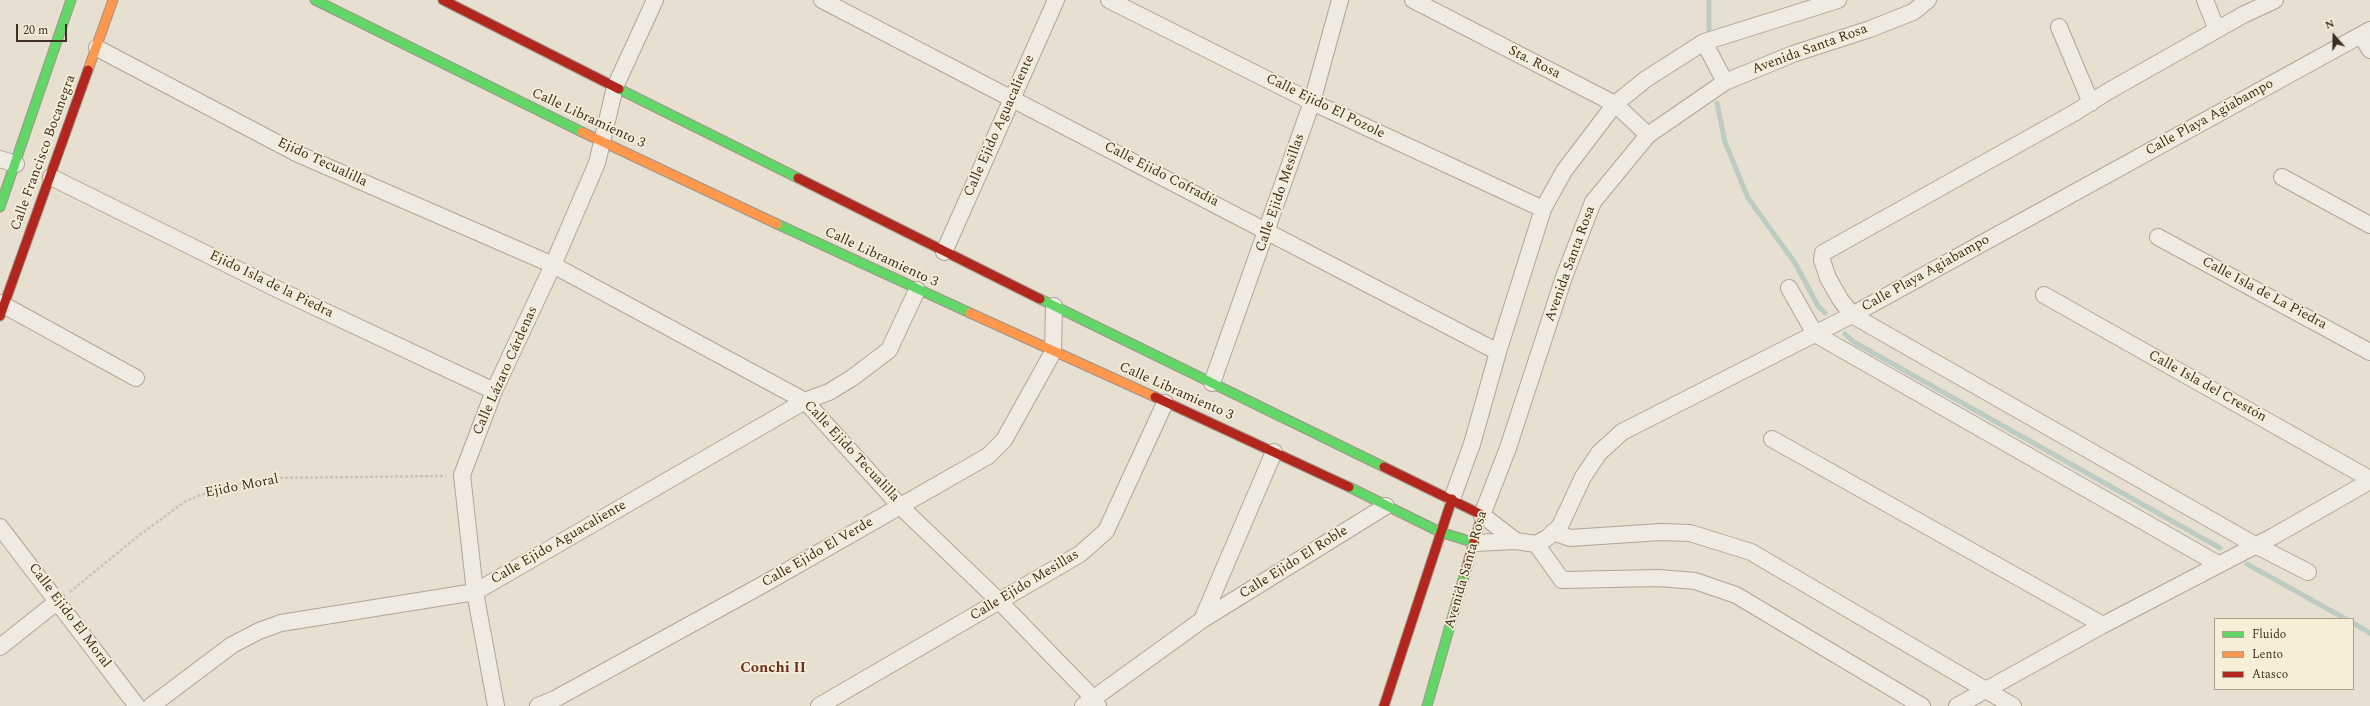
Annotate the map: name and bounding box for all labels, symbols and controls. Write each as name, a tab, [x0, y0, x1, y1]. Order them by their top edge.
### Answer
text: N	[2323, 15, 2337, 34]
scale bar	[18, 16, 69, 42]
north arrow	[2314, 16, 2354, 56]
text: 20 m	[23, 21, 48, 40]
street label: Avenida Santa Rosa	[1750, 21, 1870, 79]
street label: Sta. Rosa	[1505, 43, 1563, 83]
street label: Calle Ejido Aguacaliente	[961, 52, 1039, 200]
street label: Calle Ejido El Pozole	[1263, 71, 1387, 143]
street label: Calle Francisco Bocanegra	[8, 73, 80, 233]
street label: Calle Playa Agiabampo	[2143, 76, 2277, 160]
street label: Calle Libramiento 3	[529, 85, 647, 153]
street label: Calle Ejido Mesillas	[1253, 132, 1309, 254]
street label: Ejido Tecualilla	[274, 135, 370, 191]
street label: Calle Ejido Cofradía	[1101, 139, 1221, 211]
street label: Avenida Santa Rosa	[1542, 204, 1600, 324]
street label: Calle Libramiento 3	[822, 224, 940, 292]
street label: Calle Playa Agiabampo	[1859, 232, 1993, 316]
street label: Ejido Isla de la Piedra	[206, 248, 336, 322]
street label: Calle Isla de La Piedra	[2199, 254, 2329, 334]
street label: Calle Lázaro Cárdenas	[470, 304, 542, 438]
street label: Calle Isla del Crestón	[2145, 347, 2269, 427]
street label: Calle Libramiento 3	[1116, 359, 1236, 425]
street label: Calle Ejido Tecualilla	[800, 398, 902, 506]
street label: Ejido Moral	[204, 472, 280, 502]
street label: Calle Ejido Aguacaliente	[488, 497, 630, 589]
street label: Avenida Santa Rosa	[1442, 509, 1492, 631]
street label: Calle Ejido El Verde	[759, 514, 877, 592]
street label: Calle Ejido El Roble	[1237, 523, 1351, 603]
street label: Calle Ejido Mesillas	[968, 547, 1082, 625]
street label: Calle Ejido El Moral	[24, 560, 114, 672]
legend	[2214, 618, 2354, 690]
text: Fluido	[2252, 625, 2286, 644]
text: Lento	[2252, 645, 2283, 664]
district label: Conchi II	[740, 660, 806, 678]
text: Atasco	[2252, 665, 2288, 684]

